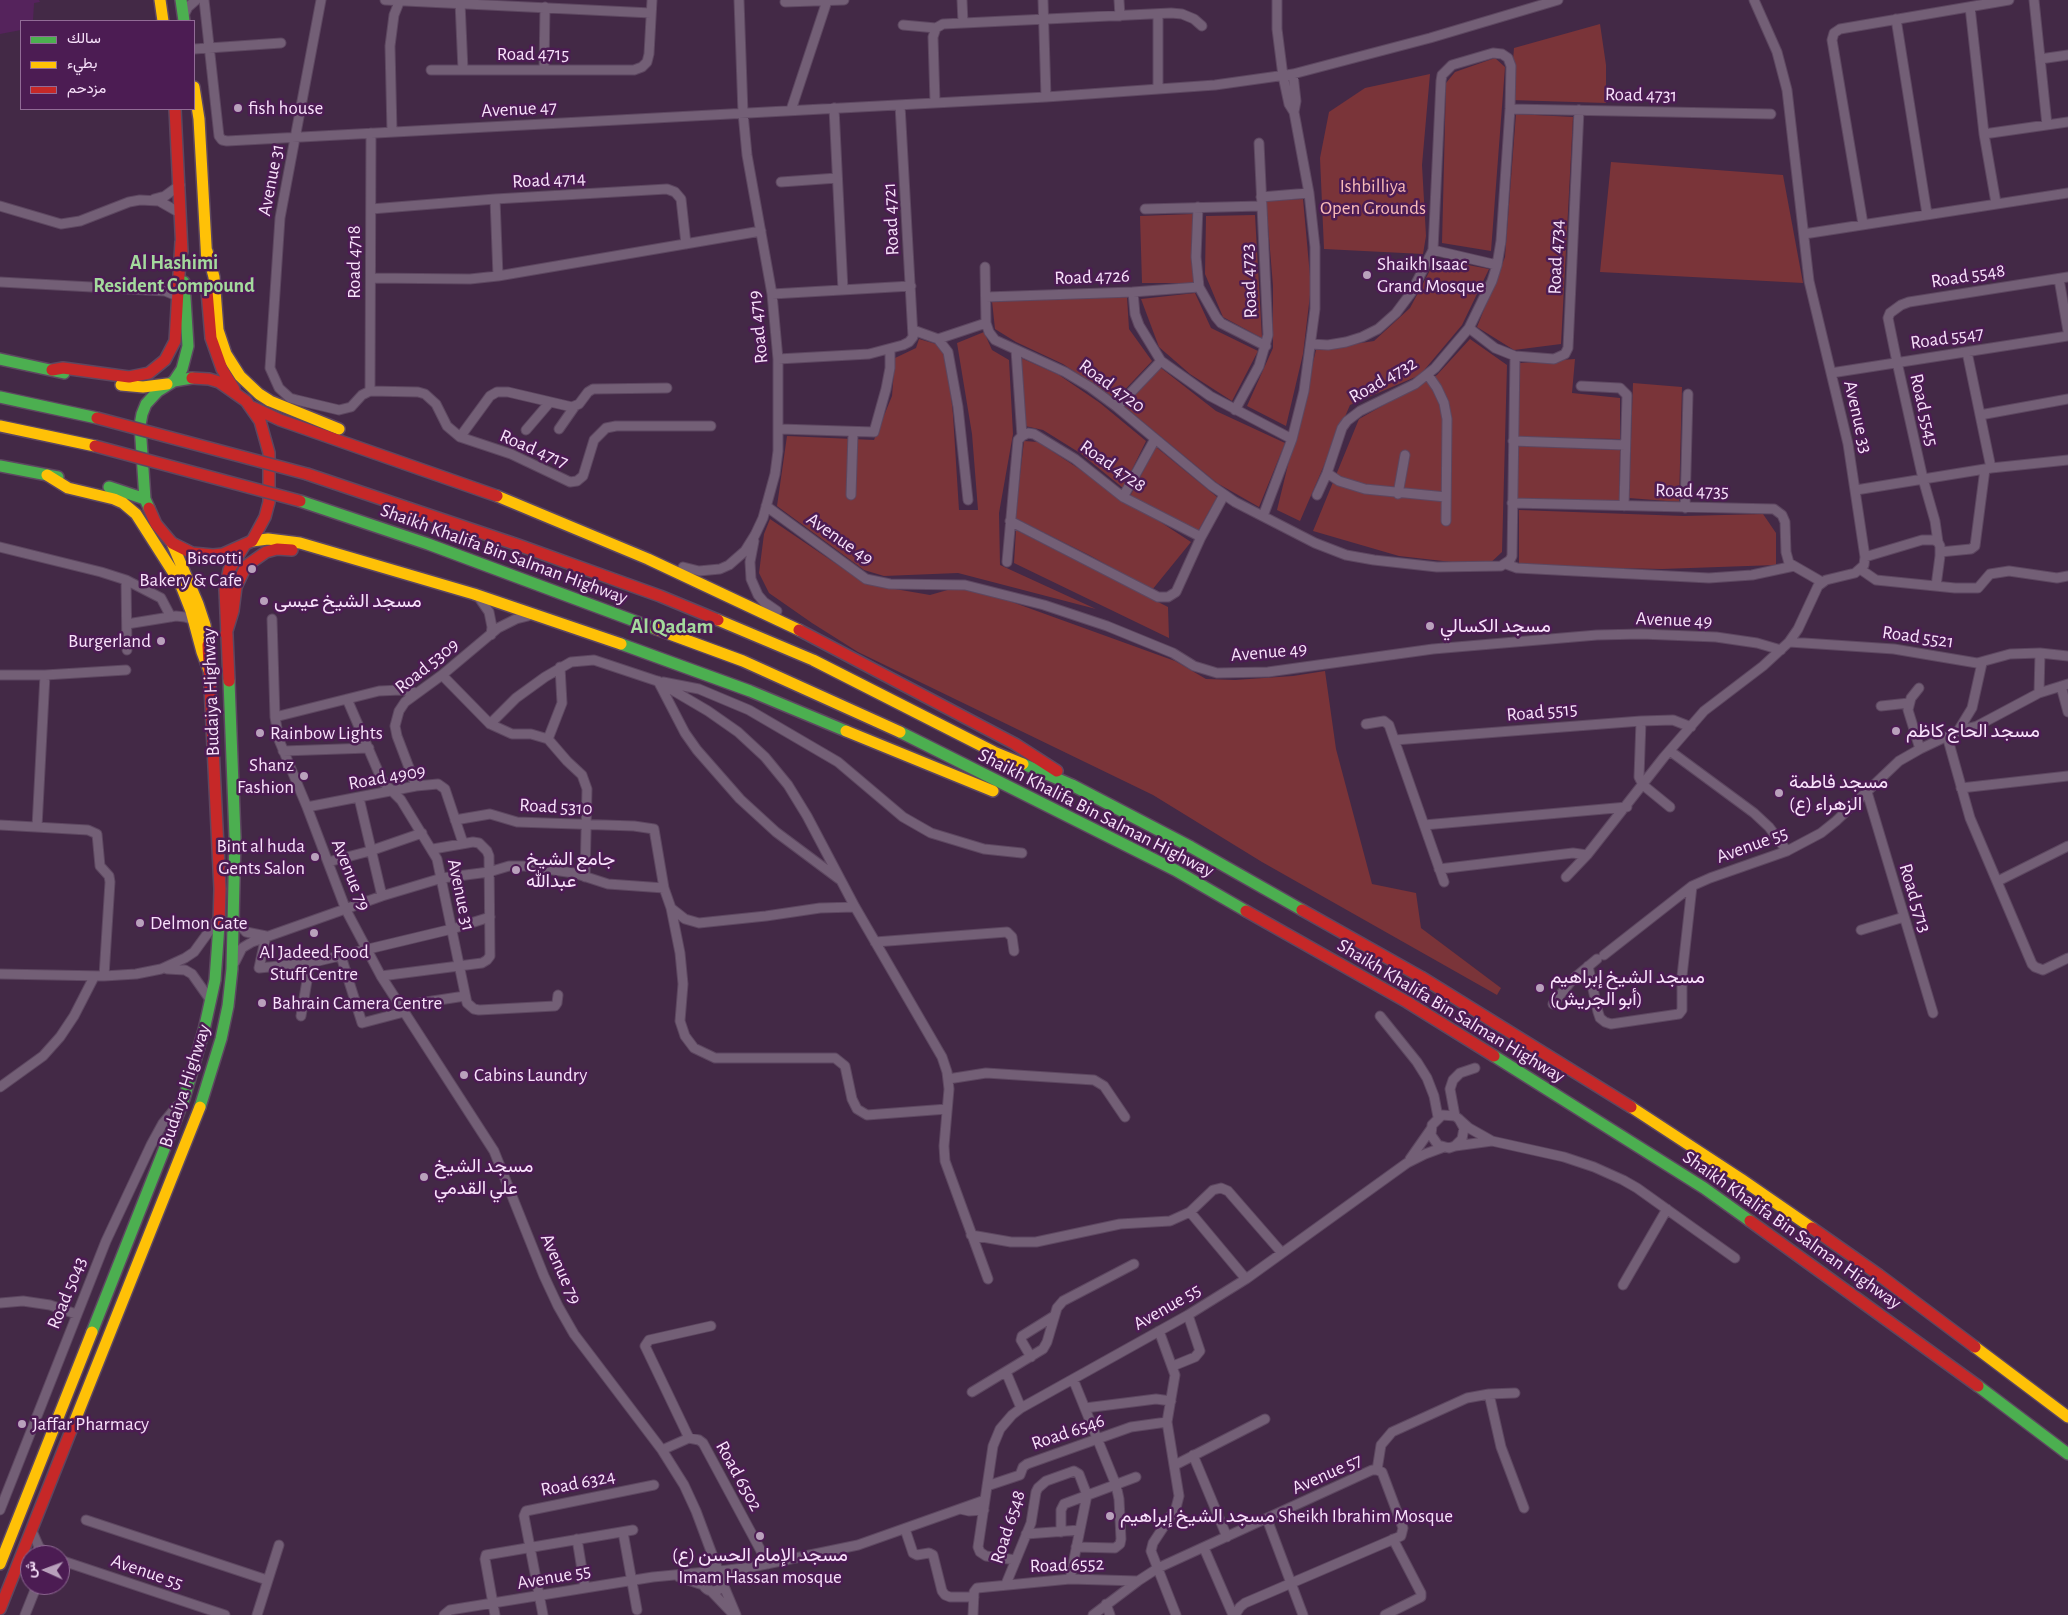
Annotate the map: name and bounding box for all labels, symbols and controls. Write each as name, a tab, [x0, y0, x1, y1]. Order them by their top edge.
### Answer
legend	[20, 20, 195, 110]
text: سالك	[67, 31, 101, 46]
street label: Road 4715	[497, 43, 569, 65]
text: بطيء	[67, 56, 97, 71]
text: مزدحم	[67, 81, 106, 96]
street label: Road 4731	[1605, 83, 1677, 107]
street label: Avenue 47	[481, 96, 557, 122]
place label: fish house	[248, 97, 323, 119]
marker: fish house	[232, 102, 244, 114]
street label: Avenue 31	[253, 142, 289, 218]
street label: Road 4714	[512, 167, 586, 193]
park label: Ishbilliya Open Grounds	[1320, 175, 1426, 219]
street label: Road 4721	[878, 182, 904, 256]
street label: Road 4734	[1543, 219, 1569, 295]
street label: Road 4718	[343, 225, 365, 299]
street label: Road 4723	[1236, 243, 1262, 319]
district label: Al Hashimi Resident Compound	[93, 251, 255, 298]
place label: Shaikh Isaac Grand Mosque	[1377, 253, 1484, 297]
street label: Road 5548	[1929, 259, 2007, 293]
street label: Road 4726	[1054, 264, 1130, 290]
marker: Shaikh Isaac Grand Mosque	[1361, 269, 1373, 281]
street label: Road 4719	[743, 289, 773, 365]
street label: Road 5547	[1909, 322, 1985, 354]
street label: Road 4732	[1345, 352, 1421, 408]
street label: Road 4720	[1074, 354, 1150, 418]
street label: Road 5545	[1905, 371, 1943, 449]
street label: Avenue 33	[1839, 378, 1877, 456]
street label: Road 4717	[496, 424, 572, 474]
street label: Road 4728	[1075, 435, 1151, 497]
street label: Road 4735	[1655, 479, 1729, 503]
street label: Shaikh Khalifa Bin Salman Highway	[377, 499, 631, 609]
street label: Avenue 49	[802, 508, 878, 570]
place label: Biscotti Bakery & Cafe	[139, 547, 242, 591]
marker: Biscotti Bakery & Cafe	[246, 563, 258, 575]
place label: مسجد الشيخ عيسى	[274, 590, 422, 612]
marker: مسجد الشيخ عيسى	[258, 595, 270, 607]
street label: Avenue 49	[1635, 607, 1713, 633]
district label: Al Qadam	[630, 614, 714, 640]
place label: مسجد الكسالي	[1440, 615, 1551, 637]
marker: مسجد الكسالي	[1424, 620, 1436, 632]
street label: Road 5521	[1881, 621, 1955, 653]
street label: Budaiya Highway	[197, 627, 225, 757]
place label: Burgerland	[68, 630, 151, 652]
street label: Road 5309	[390, 633, 464, 699]
marker: Burgerland	[155, 635, 167, 647]
street label: Avenue 49	[1230, 637, 1308, 667]
street label: Road 5515	[1505, 698, 1579, 726]
place label: مسجد الحاج كاظم	[1906, 720, 2040, 742]
place label: Rainbow Lights	[270, 722, 383, 744]
marker: مسجد الحاج كاظم	[1890, 725, 1902, 737]
marker: Rainbow Lights	[254, 727, 266, 739]
street label: Shaikh Khalifa Bin Salman Highway	[974, 743, 1218, 883]
place label: Shanz Fashion	[237, 754, 294, 798]
street label: Road 4909	[347, 759, 427, 795]
marker: Shanz Fashion	[298, 770, 310, 782]
place label: مسجد فاطمة الزهراء (ع)	[1789, 771, 1888, 815]
marker: مسجد فاطمة الزهراء (ع)	[1773, 787, 1785, 799]
street label: Road 5310	[519, 794, 593, 820]
street label: Avenue 55	[1713, 822, 1791, 868]
place label: Bint al huda Gents Salon	[216, 835, 305, 879]
street label: Avenue 79	[326, 836, 376, 914]
place label: جامع الشيخ عبدالله	[526, 848, 615, 892]
marker: Bint al huda Gents Salon	[309, 851, 321, 863]
street label: Avenue 31	[442, 857, 480, 933]
street label: Road 5713	[1894, 861, 1936, 935]
marker: جامع الشيخ عبدالله	[510, 864, 522, 876]
place label: Delmon Gate	[150, 912, 248, 934]
marker: Delmon Gate	[134, 917, 146, 929]
marker: Al Jadeed Food Stuff Centre	[308, 927, 320, 939]
street label: Shaikh Khalifa Bin Salman Highway	[1333, 934, 1569, 1088]
place label: Al Jadeed Food Stuff Centre	[259, 941, 369, 985]
place label: مسجد الشيخ إبراهيم (أبو الجريش)	[1550, 966, 1705, 1010]
marker: مسجد الشيخ إبراهيم (أبو الجريش)	[1534, 982, 1546, 994]
place label: Bahrain Camera Centre	[272, 992, 442, 1014]
marker: Bahrain Camera Centre	[256, 997, 268, 1009]
street label: Budaiya Highway	[154, 1021, 216, 1151]
place label: Cabins Laundry	[474, 1064, 587, 1086]
marker: Cabins Laundry	[458, 1069, 470, 1081]
street label: Shaikh Khalifa Bin Salman Highway	[1678, 1146, 1906, 1314]
place label: مسجد الشيخ علي القدمي	[434, 1155, 533, 1199]
marker: مسجد الشيخ علي القدمي	[418, 1171, 430, 1183]
street label: Avenue 79	[535, 1230, 587, 1308]
street label: Road 5043	[42, 1254, 92, 1332]
street label: Avenue 55	[1129, 1279, 1205, 1335]
street label: Road 6546	[1028, 1409, 1108, 1455]
place label: Jaffar Pharmacy	[32, 1413, 149, 1435]
marker: Jaffar Pharmacy	[16, 1418, 28, 1430]
street label: Road 6502	[710, 1437, 768, 1515]
street label: Avenue 57	[1288, 1448, 1366, 1500]
street label: Road 6324	[539, 1465, 617, 1501]
street label: Road 6548	[985, 1487, 1031, 1567]
place label: مسجد الشيخ إبراهيم Sheikh Ibrahim Mosque	[1120, 1505, 1453, 1527]
marker: مسجد الشيخ إبراهيم Sheikh Ibrahim Mosque	[1104, 1510, 1116, 1522]
marker: مسجد الإمام الحسن (ع) Imam Hassan mosque	[754, 1530, 766, 1542]
place label: مسجد الإمام الحسن (ع) Imam Hassan mosque	[672, 1544, 848, 1588]
north arrow	[20, 1545, 70, 1595]
street label: Avenue 55	[108, 1549, 186, 1595]
street label: Road 6552	[1029, 1552, 1105, 1578]
street label: Avenue 55	[515, 1559, 593, 1595]
text: ش	[24, 1561, 38, 1578]

